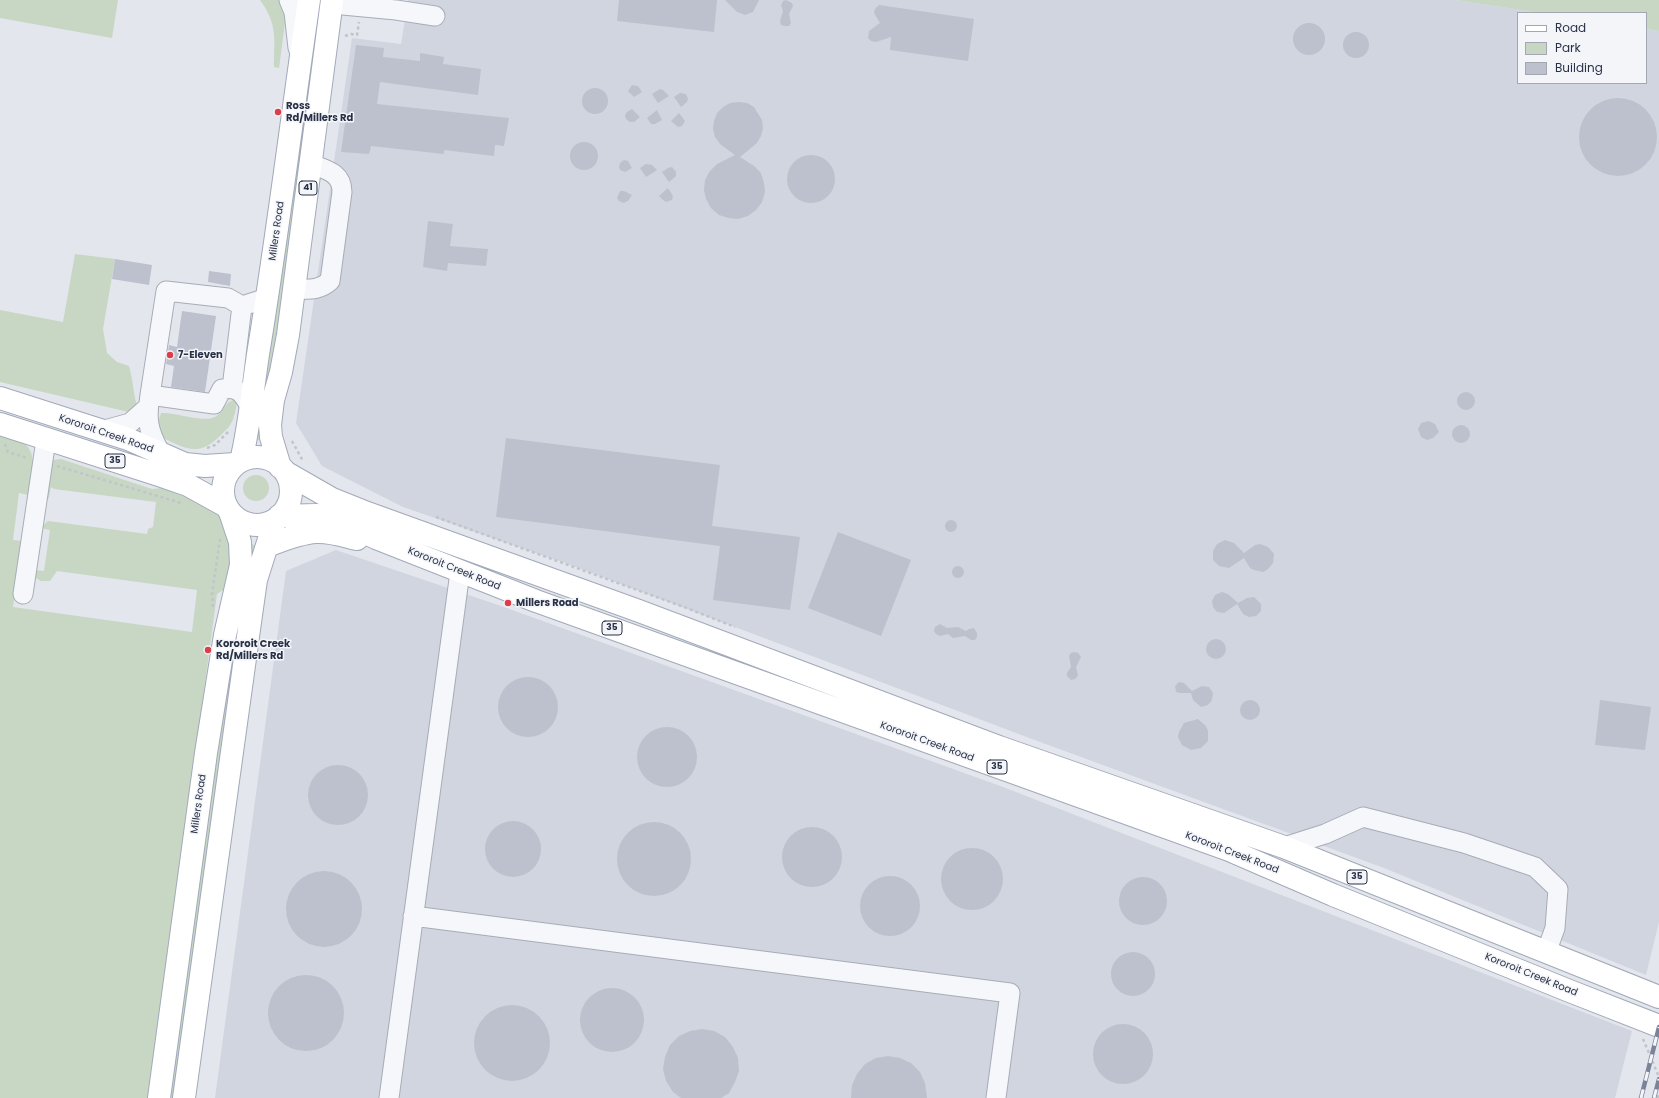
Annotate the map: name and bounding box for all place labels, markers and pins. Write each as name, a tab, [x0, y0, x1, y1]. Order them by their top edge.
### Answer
place label: Ross Rd/Millers Rd	[286, 100, 353, 124]
marker: Ross Rd/Millers Rd	[273, 107, 283, 117]
place label: 7-Eleven	[178, 349, 223, 361]
marker: 7-Eleven	[165, 350, 175, 360]
place label: Millers Road	[516, 597, 579, 609]
marker: Millers Road	[503, 598, 513, 608]
place label: Kororoit Creek Rd/Millers Rd	[216, 638, 290, 662]
marker: Kororoit Creek Rd/Millers Rd	[203, 645, 213, 655]

